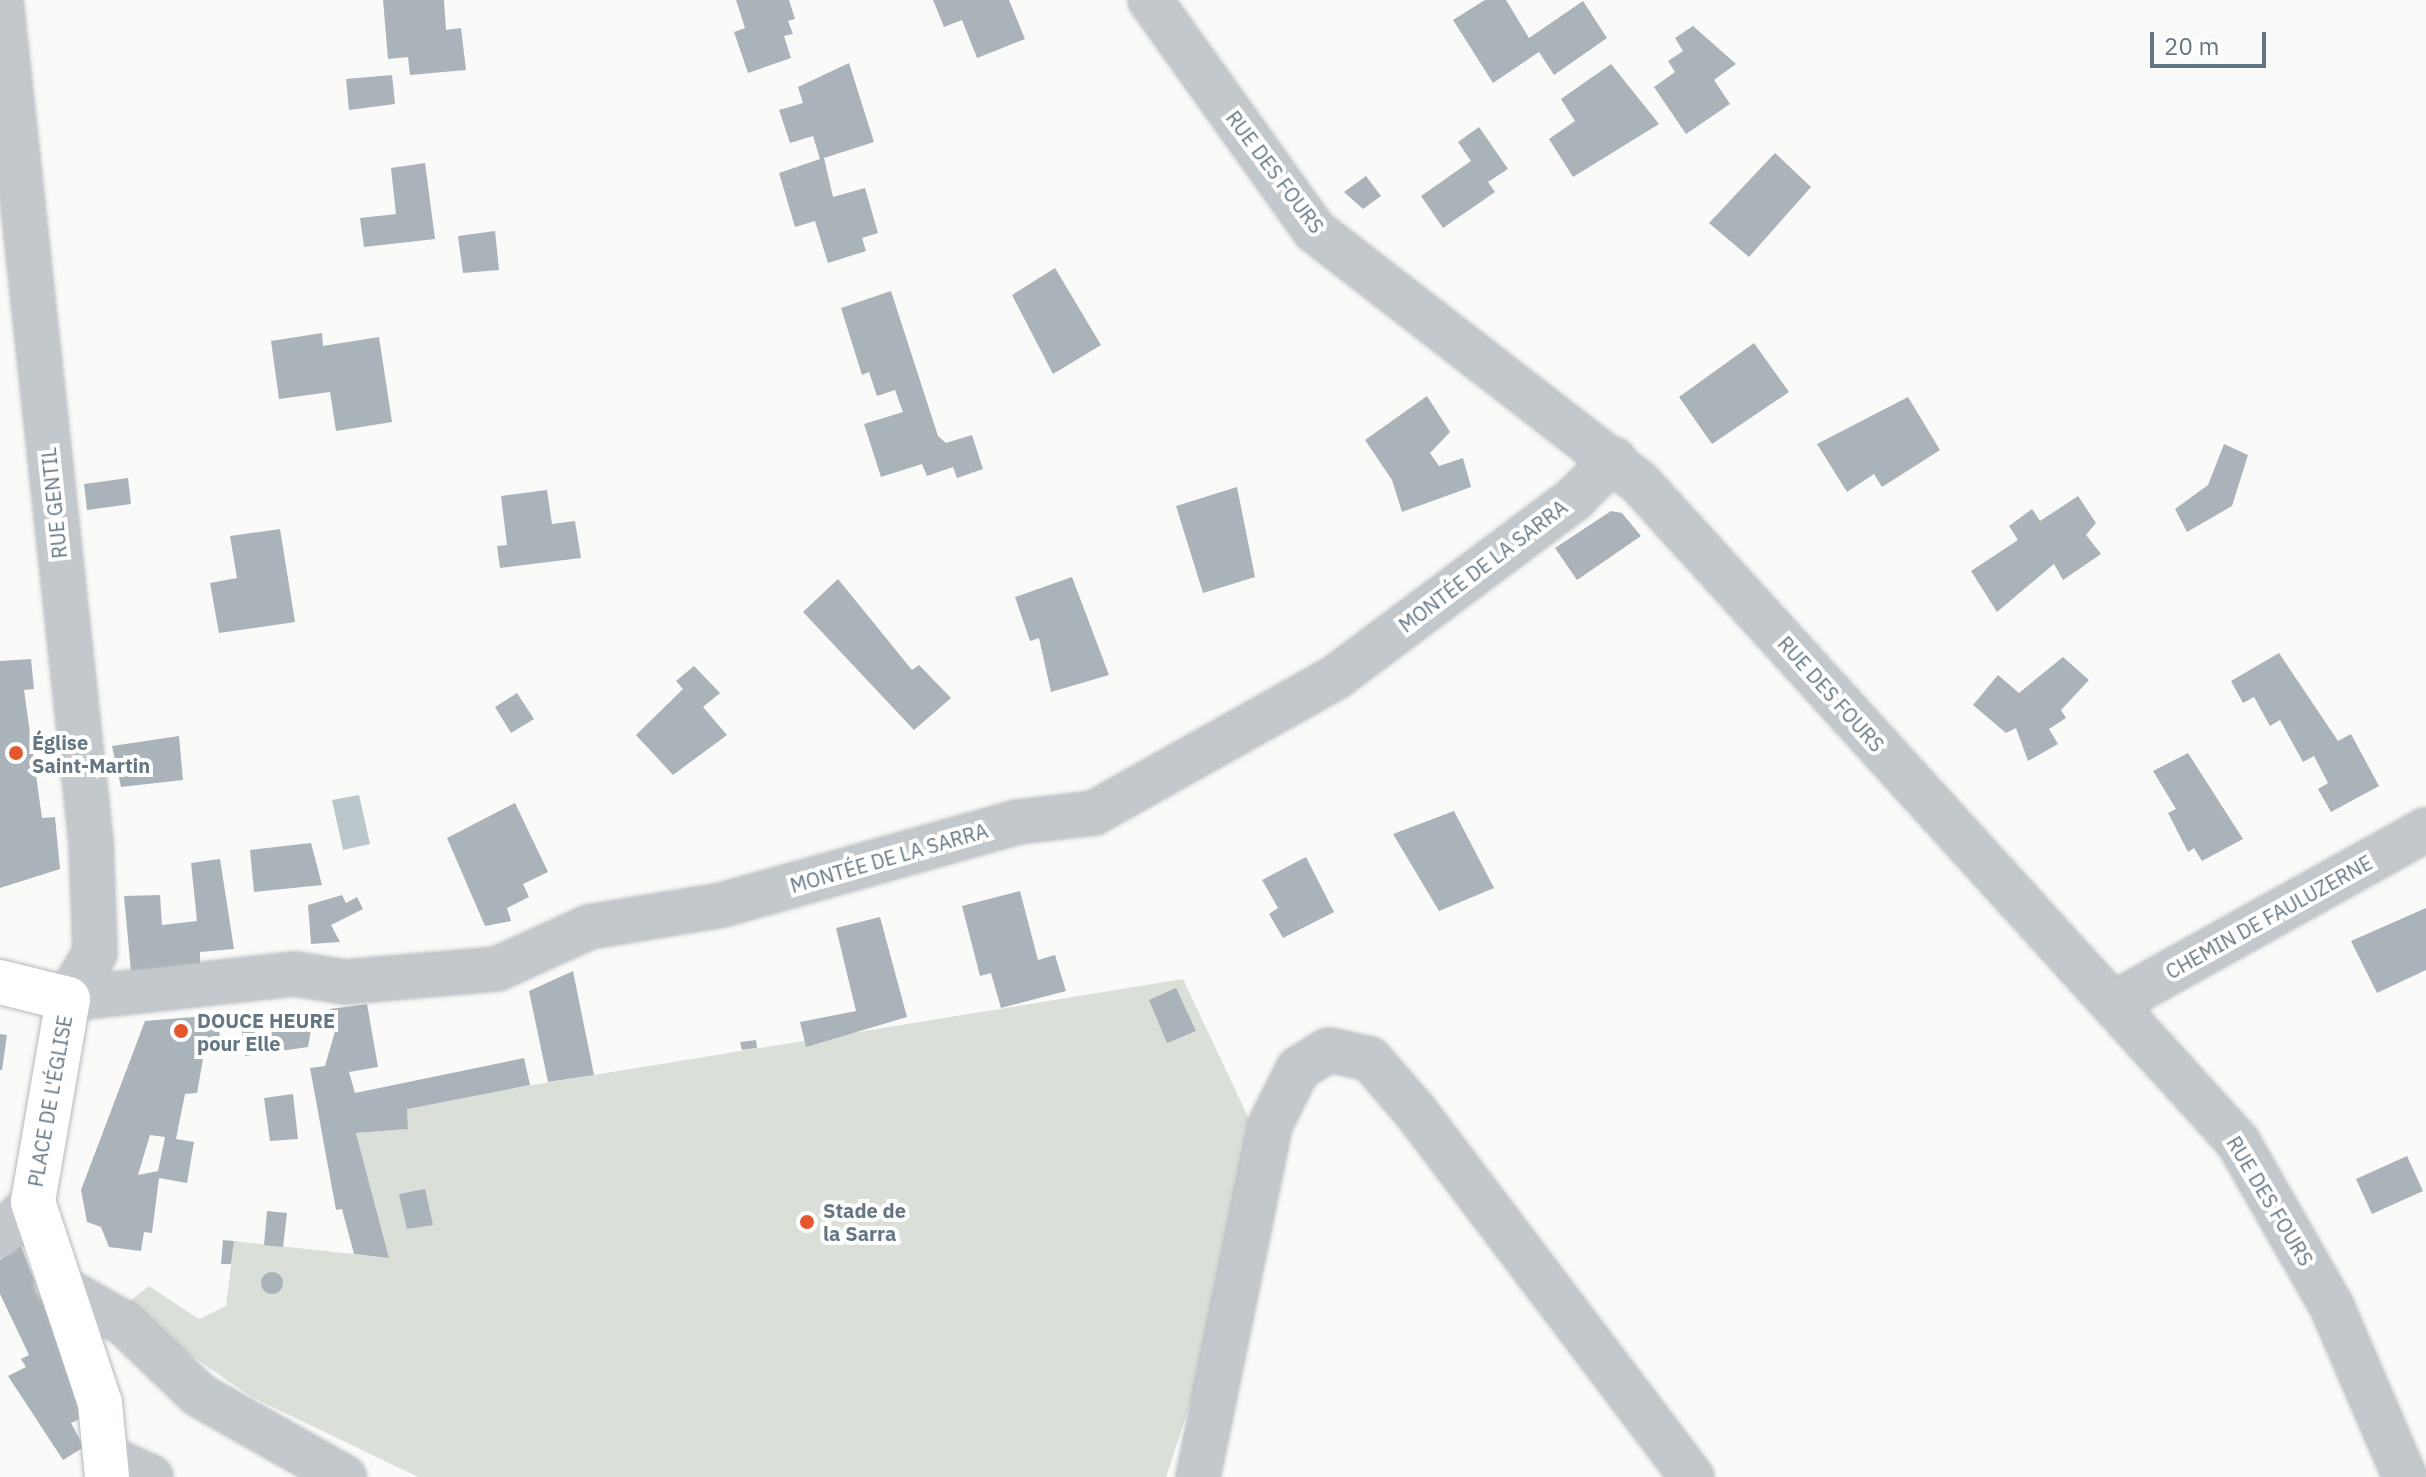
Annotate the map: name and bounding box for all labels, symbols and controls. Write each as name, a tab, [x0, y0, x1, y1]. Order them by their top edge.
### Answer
scale bar	[2154, 16, 2270, 66]
text: 20 m	[2164, 30, 2219, 62]
street label: RUE DES FOURS	[1221, 106, 1329, 238]
street label: RUE GENTIL	[36, 446, 72, 560]
street label: MONTÉE DE LA SARRA	[1394, 495, 1572, 637]
street label: RUE DES FOURS	[1773, 631, 1889, 757]
place label: Église Saint-Martin	[32, 730, 150, 777]
marker: Église Saint-Martin	[7, 744, 25, 762]
street label: MONTÉE DE LA SARRA	[787, 818, 991, 898]
street label: CHEMIN DE FAULUZERNE	[2162, 850, 2376, 984]
place label: DOUCE HEURE pour Elle	[197, 1008, 335, 1055]
street label: PLACE DE L'ÉGLISE	[23, 1013, 77, 1189]
marker: DOUCE HEURE pour Elle	[172, 1022, 190, 1040]
street label: RUE DES FOURS	[2222, 1132, 2318, 1270]
place label: Stade de la Sarra	[823, 1198, 906, 1245]
marker: Stade de la Sarra	[798, 1213, 816, 1231]

